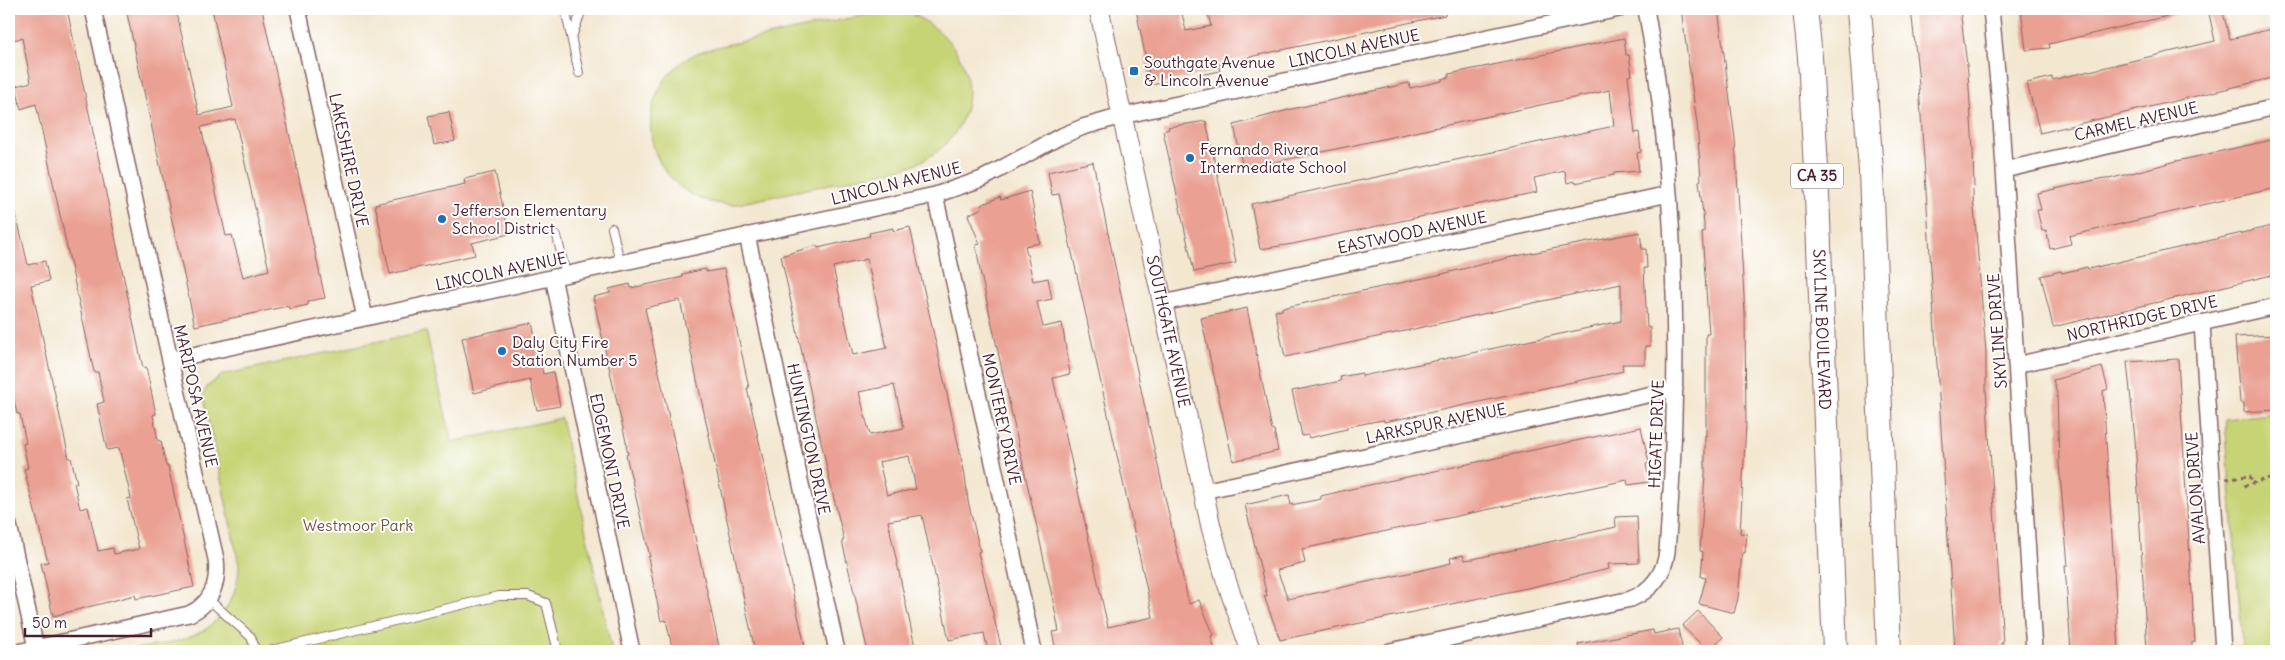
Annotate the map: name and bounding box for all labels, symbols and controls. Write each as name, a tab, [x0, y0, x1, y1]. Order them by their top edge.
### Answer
street label: LINCOLN AVENUE	[1287, 24, 1421, 72]
place label: Southgate Avenue & Lincoln Avenue	[1144, 52, 1275, 90]
marker: Southgate Avenue & Lincoln Avenue	[1128, 65, 1140, 77]
street label: LAKESHIRE DRIVE	[325, 91, 373, 229]
street label: CARMEL AVENUE	[2072, 97, 2200, 145]
place label: Fernando Rivera Intermediate School	[1200, 139, 1347, 177]
marker: Fernando Rivera Intermediate School	[1184, 152, 1196, 164]
street label: LINCOLN AVENUE	[829, 157, 963, 209]
road number: CA 35	[1791, 164, 1843, 188]
place label: Jefferson Elementary School District	[452, 200, 607, 238]
street label: EASTWOOD AVENUE	[1336, 206, 1488, 258]
marker: Jefferson Elementary School District	[436, 213, 448, 225]
street label: LINCOLN AVENUE	[434, 247, 568, 295]
street label: SKYLINE BOULEVARD	[1809, 249, 1835, 410]
street label: SOUTHGATE AVENUE	[1143, 253, 1195, 410]
street label: SKYLINE DRIVE	[1983, 273, 2011, 389]
street label: NORTHRIDGE DRIVE	[2065, 291, 2219, 345]
street label: MARIPOSA AVENUE	[170, 323, 222, 469]
place label: Daly City Fire Station Number 5	[512, 332, 638, 370]
marker: Daly City Fire Station Number 5	[496, 345, 508, 357]
street label: MONTEREY DRIVE	[978, 351, 1026, 487]
street label: HUNTINGTON DRIVE	[783, 361, 835, 517]
street label: HIGATE DRIVE	[1644, 379, 1668, 489]
street label: EDGEMONT DRIVE	[586, 391, 634, 531]
street label: LARKSPUR AVENUE	[1364, 398, 1508, 448]
street label: AVALON DRIVE	[2181, 431, 2209, 545]
park label: Westmoor Park	[303, 515, 413, 535]
scale bar	[25, 605, 151, 637]
text: 50 m	[32, 613, 67, 632]

